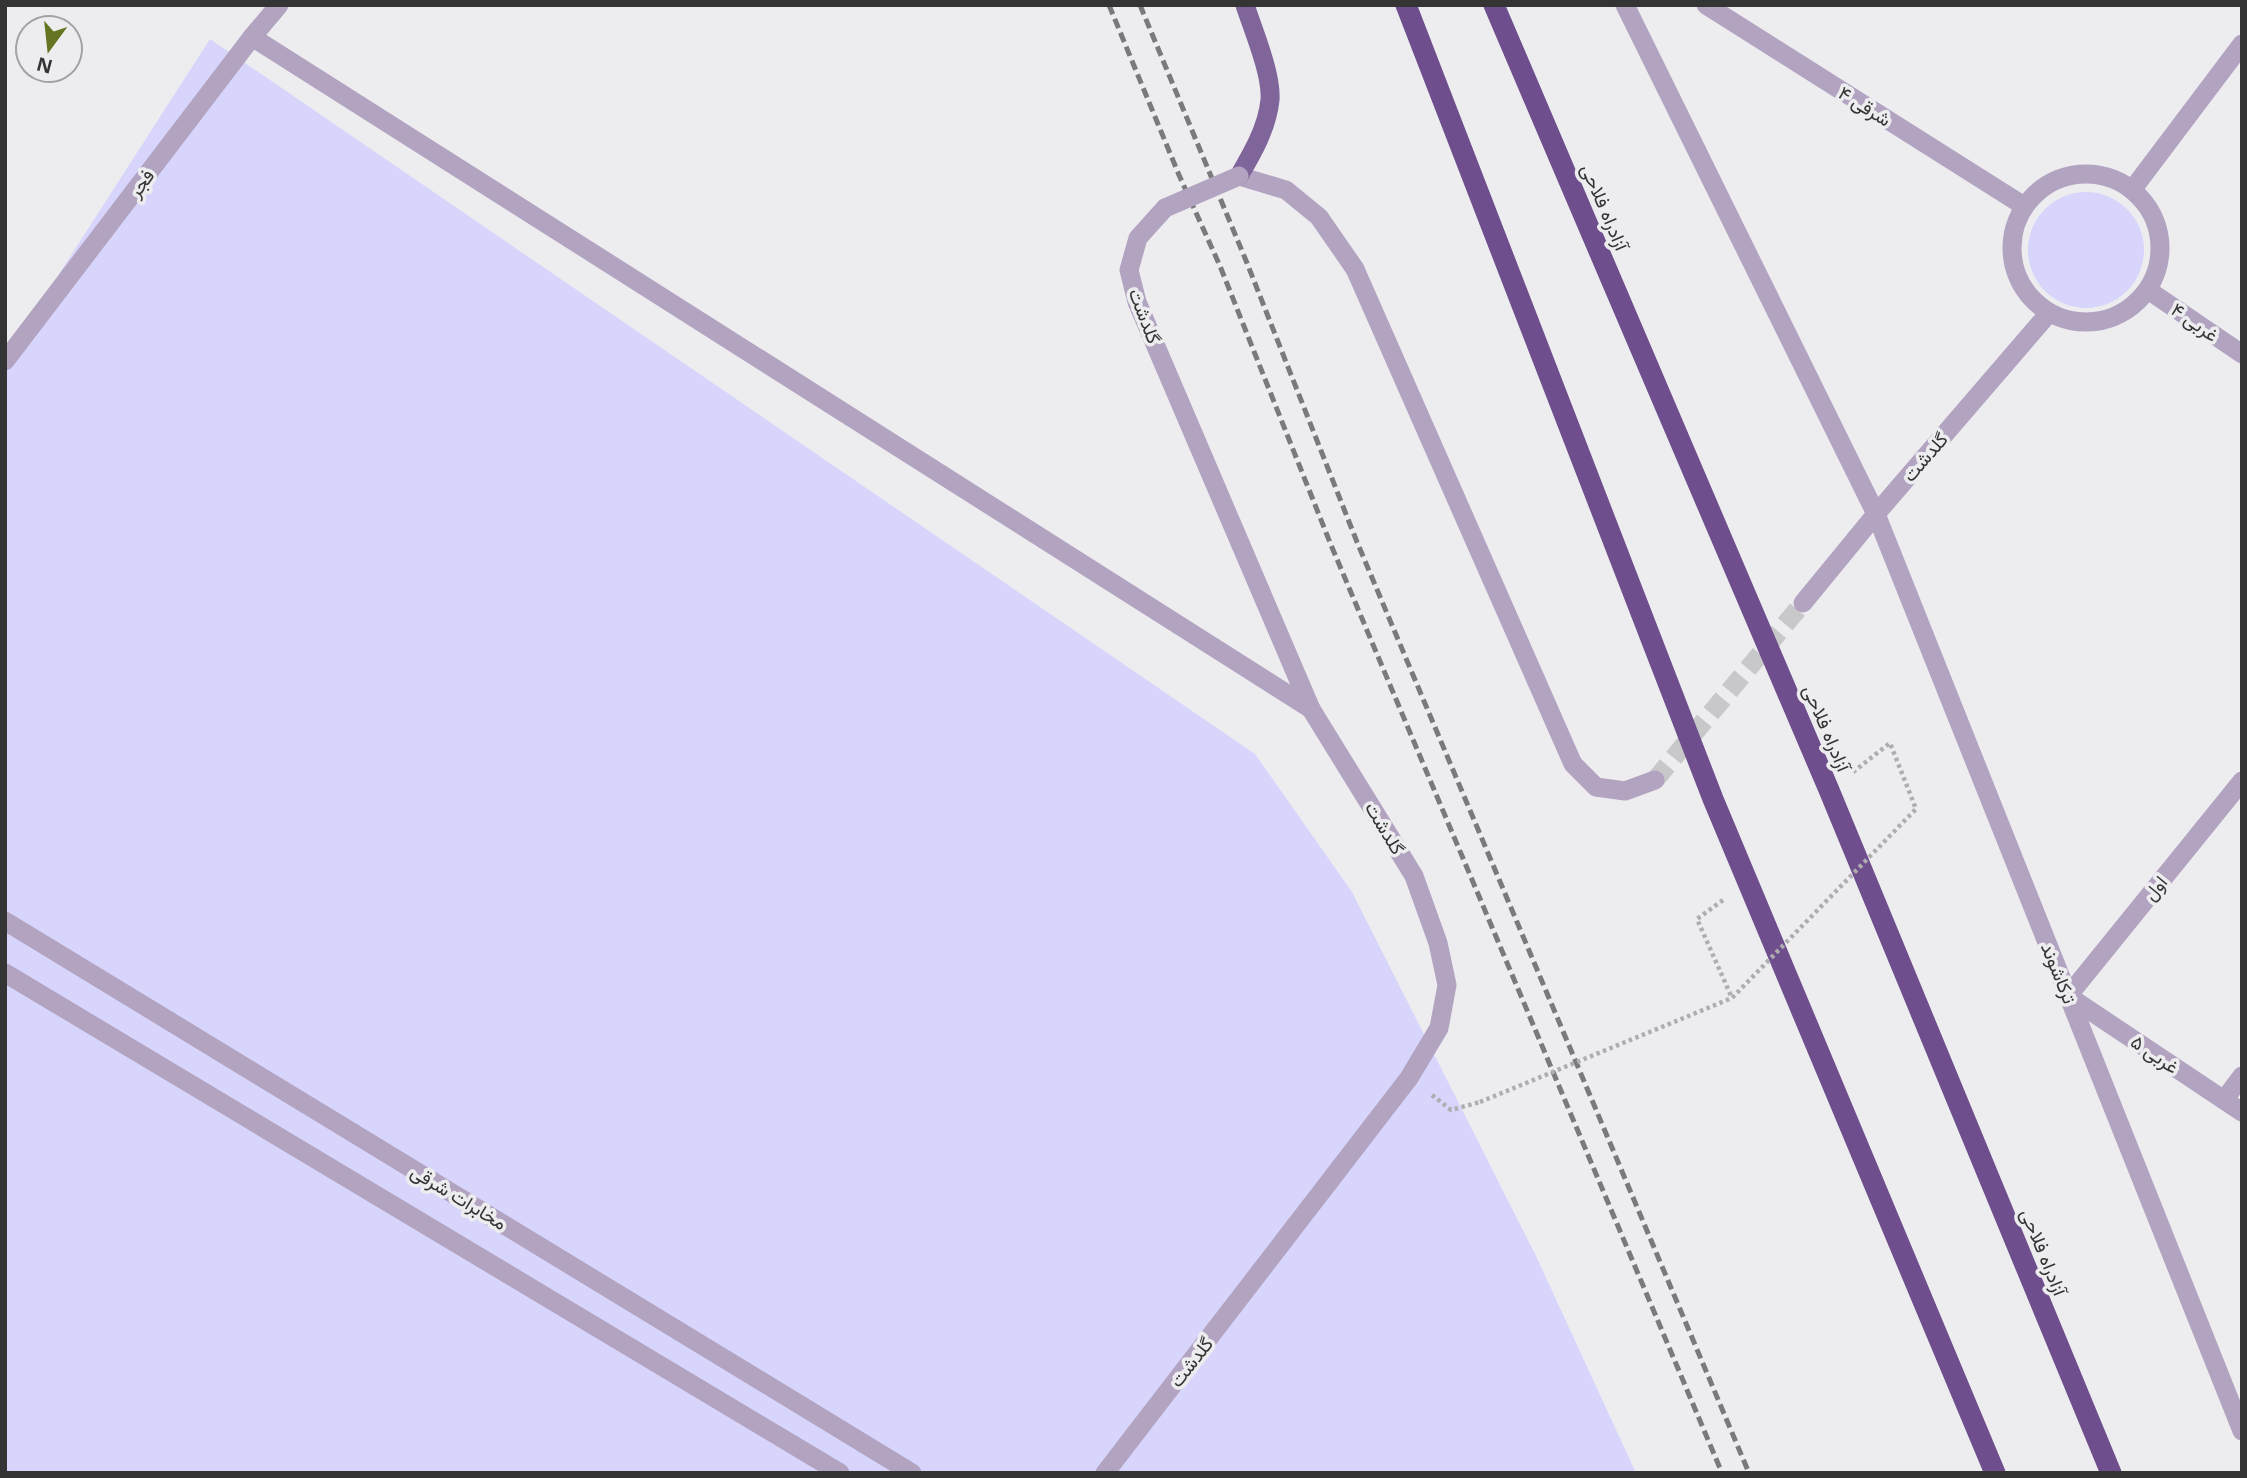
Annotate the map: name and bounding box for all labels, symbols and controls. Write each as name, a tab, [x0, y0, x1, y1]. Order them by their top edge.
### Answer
north arrow	[14, 14, 84, 84]
text: N	[34, 51, 55, 80]
street label: ۴ شرقی	[1834, 80, 1896, 132]
street label: آزادراه فلاحی	[1575, 160, 1636, 256]
street label: فجر	[121, 164, 160, 203]
street label: گلدشت	[1123, 285, 1167, 347]
street label: ۴ غربی	[2166, 296, 2224, 348]
street label: گلدشت	[1896, 427, 1954, 487]
street label: آزادراه فلاحی	[1797, 681, 1858, 777]
street label: گلدشت	[1359, 797, 1411, 859]
street label: اول	[2137, 870, 2173, 906]
street label: ترکاشوند	[2035, 939, 2083, 1008]
street label: ۵ غربی	[2126, 1029, 2184, 1079]
street label: مخابرات شرقی	[406, 1158, 512, 1236]
street label: آزادراه فلاحی	[2015, 1205, 2074, 1301]
street label: گلدشت	[1163, 1331, 1219, 1393]

